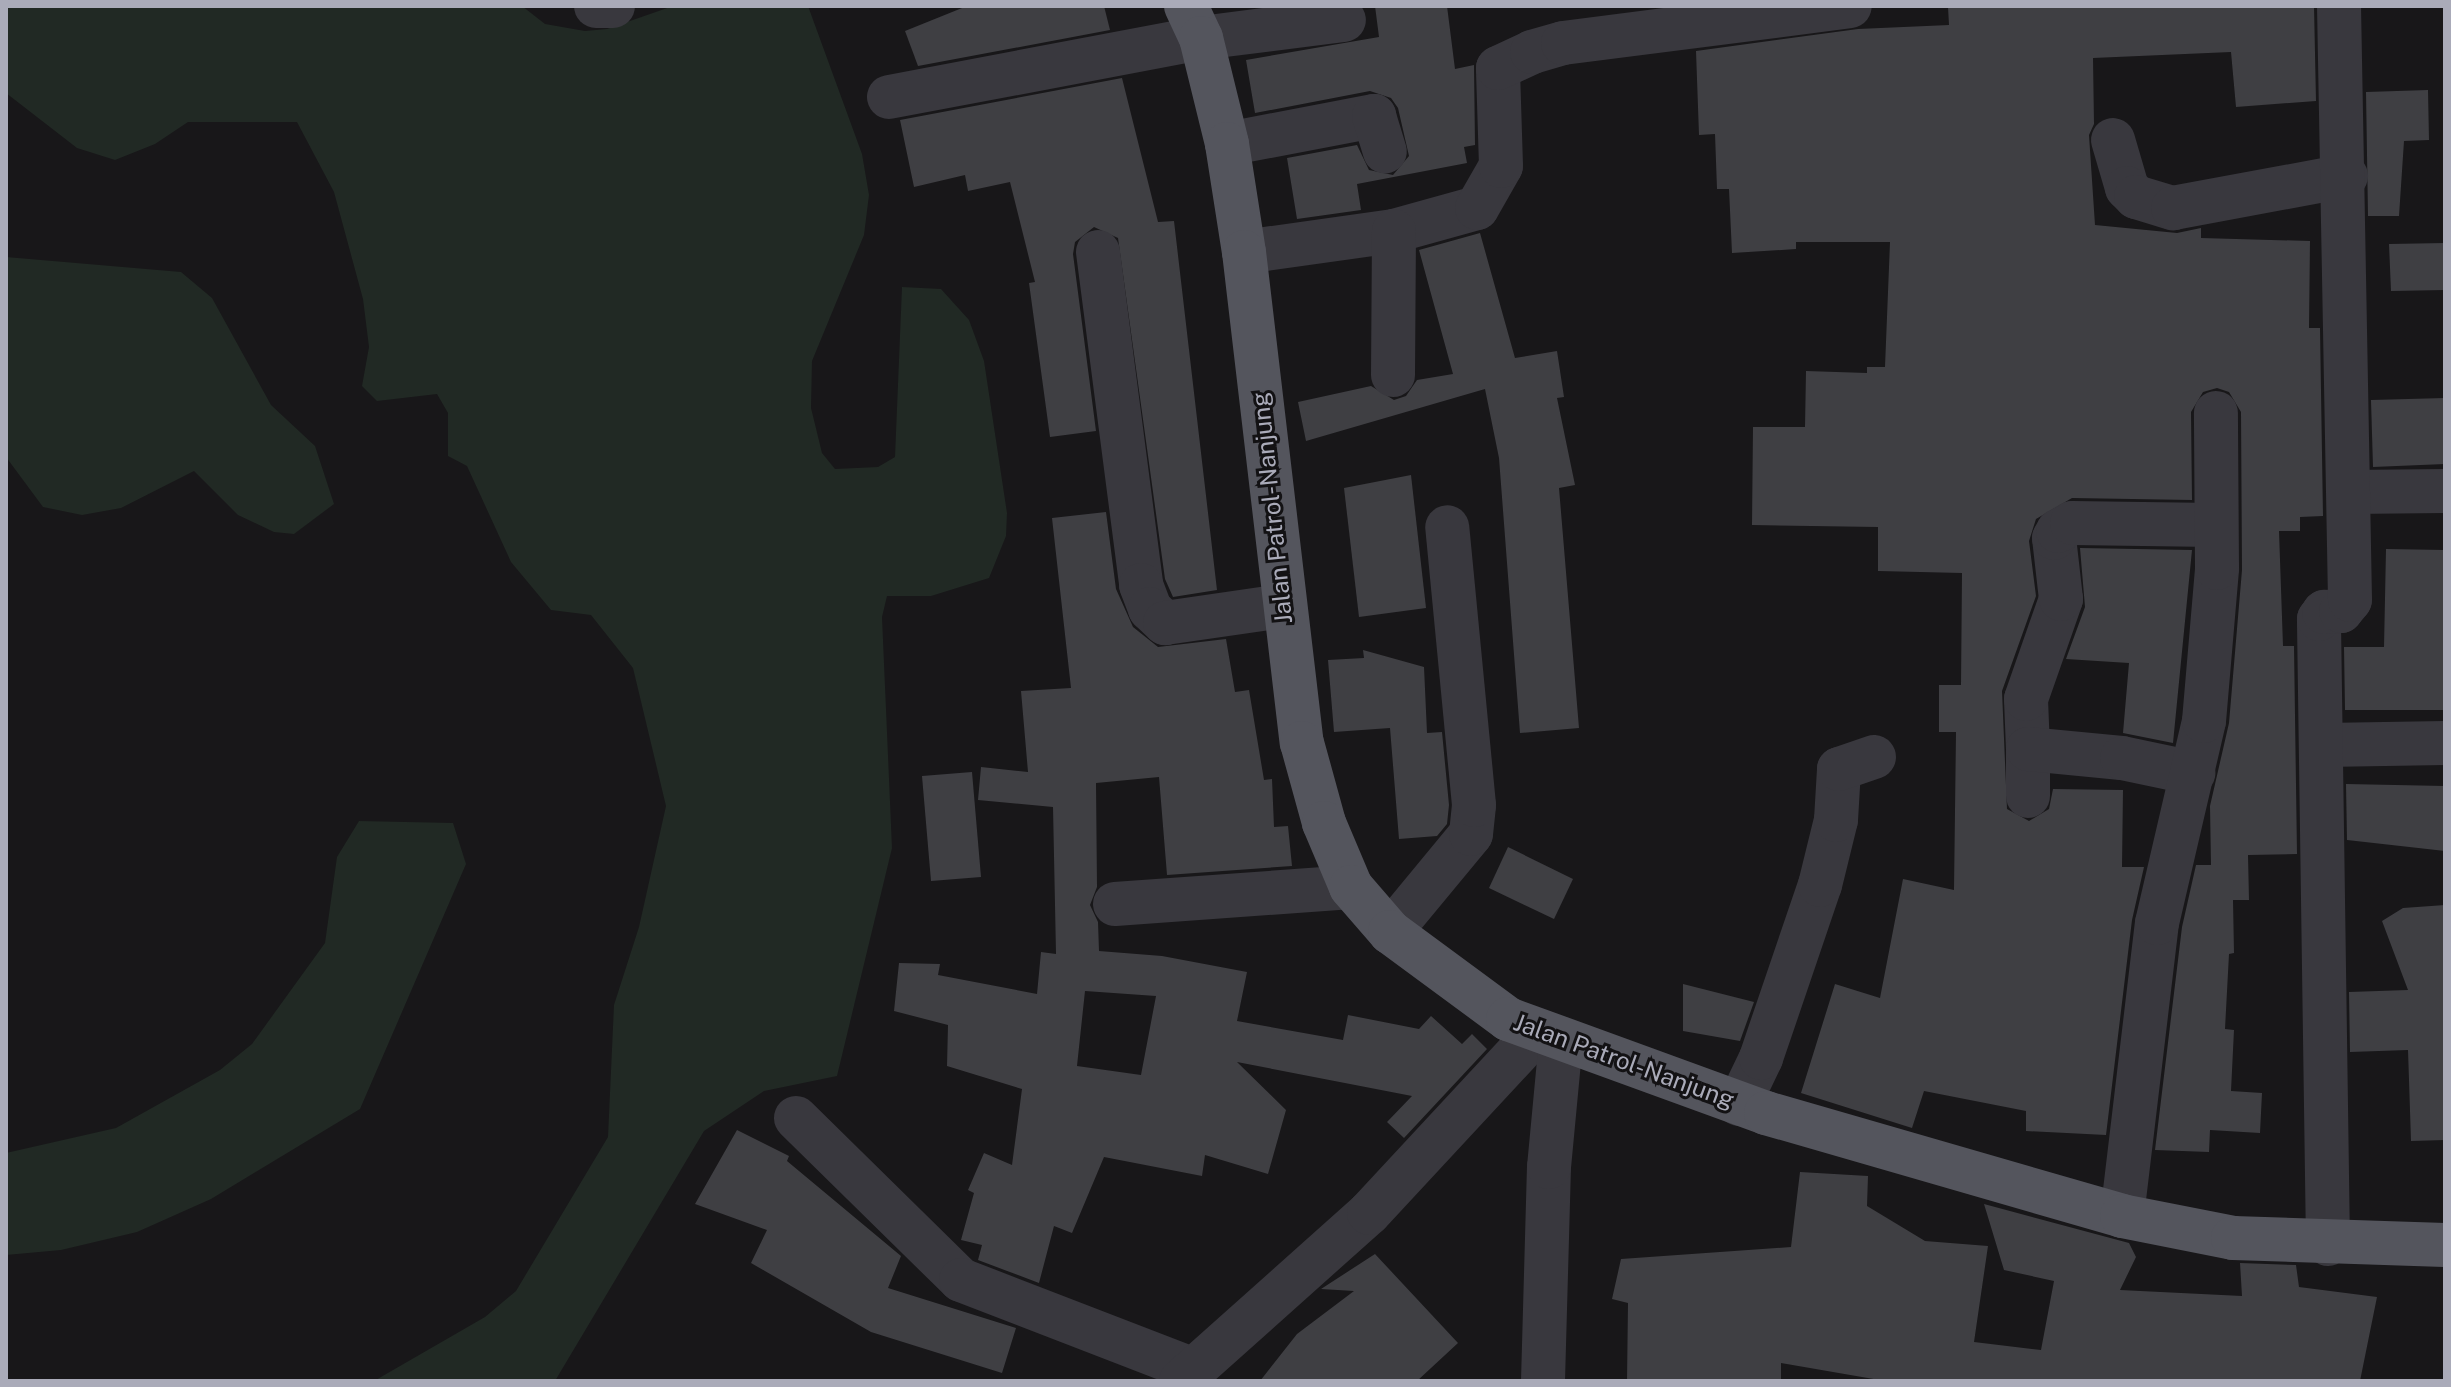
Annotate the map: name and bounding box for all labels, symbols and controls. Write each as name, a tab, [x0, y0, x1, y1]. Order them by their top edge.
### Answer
street label: Jalan Patrol-Nanjung	[1246, 391, 1298, 625]
street label: Jalan Patrol-Nanjung	[1510, 1008, 1738, 1114]

